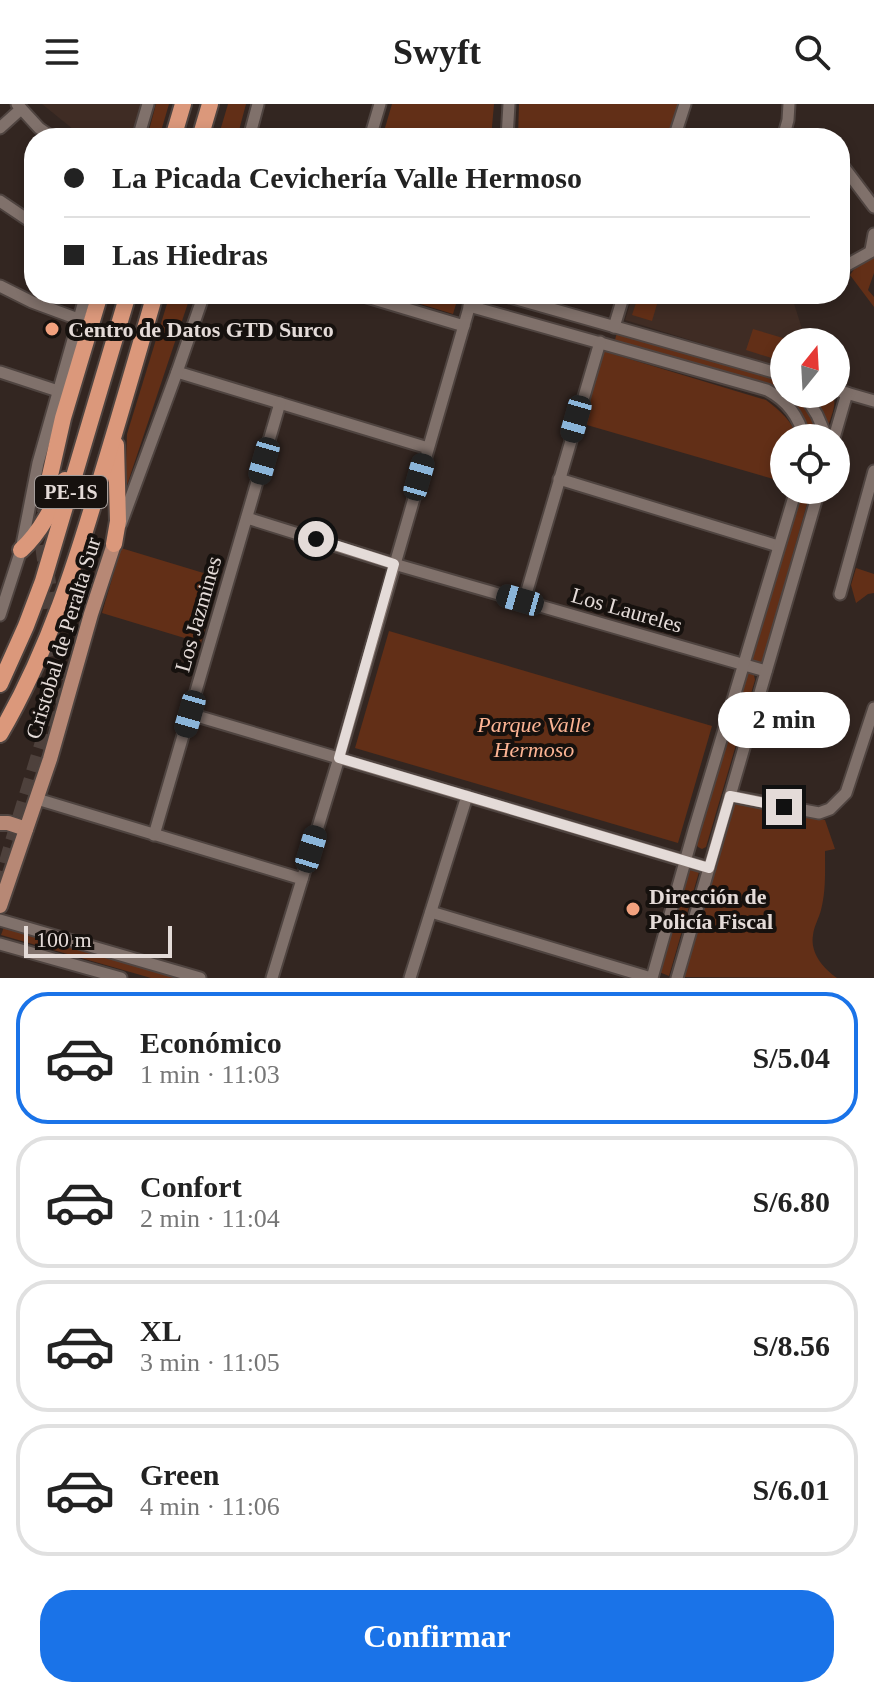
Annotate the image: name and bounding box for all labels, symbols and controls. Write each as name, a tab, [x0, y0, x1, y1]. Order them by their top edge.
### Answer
icon: menu	[40, 30, 84, 74]
icon: search	[790, 30, 834, 74]
text: Swyft	[393, 32, 481, 72]
text: La Picada Cevichería Valle Hermoso	[112, 161, 582, 194]
text: Las Hiedras	[112, 238, 268, 271]
place label: Centro de Datos GTD Surco	[68, 317, 334, 342]
marker: Centro de Datos GTD Surco	[43, 320, 61, 338]
north arrow	[770, 328, 850, 408]
map controls	[770, 328, 850, 504]
car	[558, 393, 594, 445]
button: locate	[770, 424, 850, 504]
car	[246, 435, 282, 487]
car	[401, 451, 437, 503]
road number: PE-1S	[35, 476, 107, 508]
route start	[298, 521, 334, 557]
street label: Cristobal de Peralta Sur	[20, 533, 106, 742]
street label: Los Jazmines	[170, 553, 226, 675]
car	[494, 582, 546, 618]
street label: Los Laureles	[569, 582, 685, 638]
car	[172, 688, 208, 740]
callout: 2 min	[718, 691, 850, 747]
text: 2 min	[753, 705, 815, 734]
park label: Parque Valle Hermoso	[476, 712, 591, 762]
route end	[766, 789, 802, 825]
car	[293, 823, 329, 875]
place label: Dirección de Policía Fiscal	[649, 884, 773, 934]
marker: Dirección de Policía Fiscal	[624, 900, 642, 918]
scale bar	[24, 922, 172, 958]
text: 100 m	[36, 927, 92, 952]
icon: car	[44, 1022, 116, 1094]
text: Económico	[140, 1026, 282, 1059]
text: S/5.04	[752, 1041, 830, 1074]
text: 1 min · 11:03	[140, 1060, 280, 1089]
icon: car	[44, 1166, 116, 1238]
text: Confort	[140, 1170, 242, 1203]
text: S/6.80	[752, 1185, 830, 1218]
text: 2 min · 11:04	[140, 1204, 280, 1233]
icon: car	[44, 1310, 116, 1382]
text: XL	[140, 1314, 182, 1347]
text: S/8.56	[752, 1329, 830, 1362]
text: 3 min · 11:05	[140, 1348, 280, 1377]
icon: car	[44, 1454, 116, 1526]
text: Green	[140, 1458, 219, 1491]
text: S/6.01	[752, 1473, 830, 1506]
text: 4 min · 11:06	[140, 1492, 280, 1521]
button: Confirmar	[40, 1590, 834, 1682]

